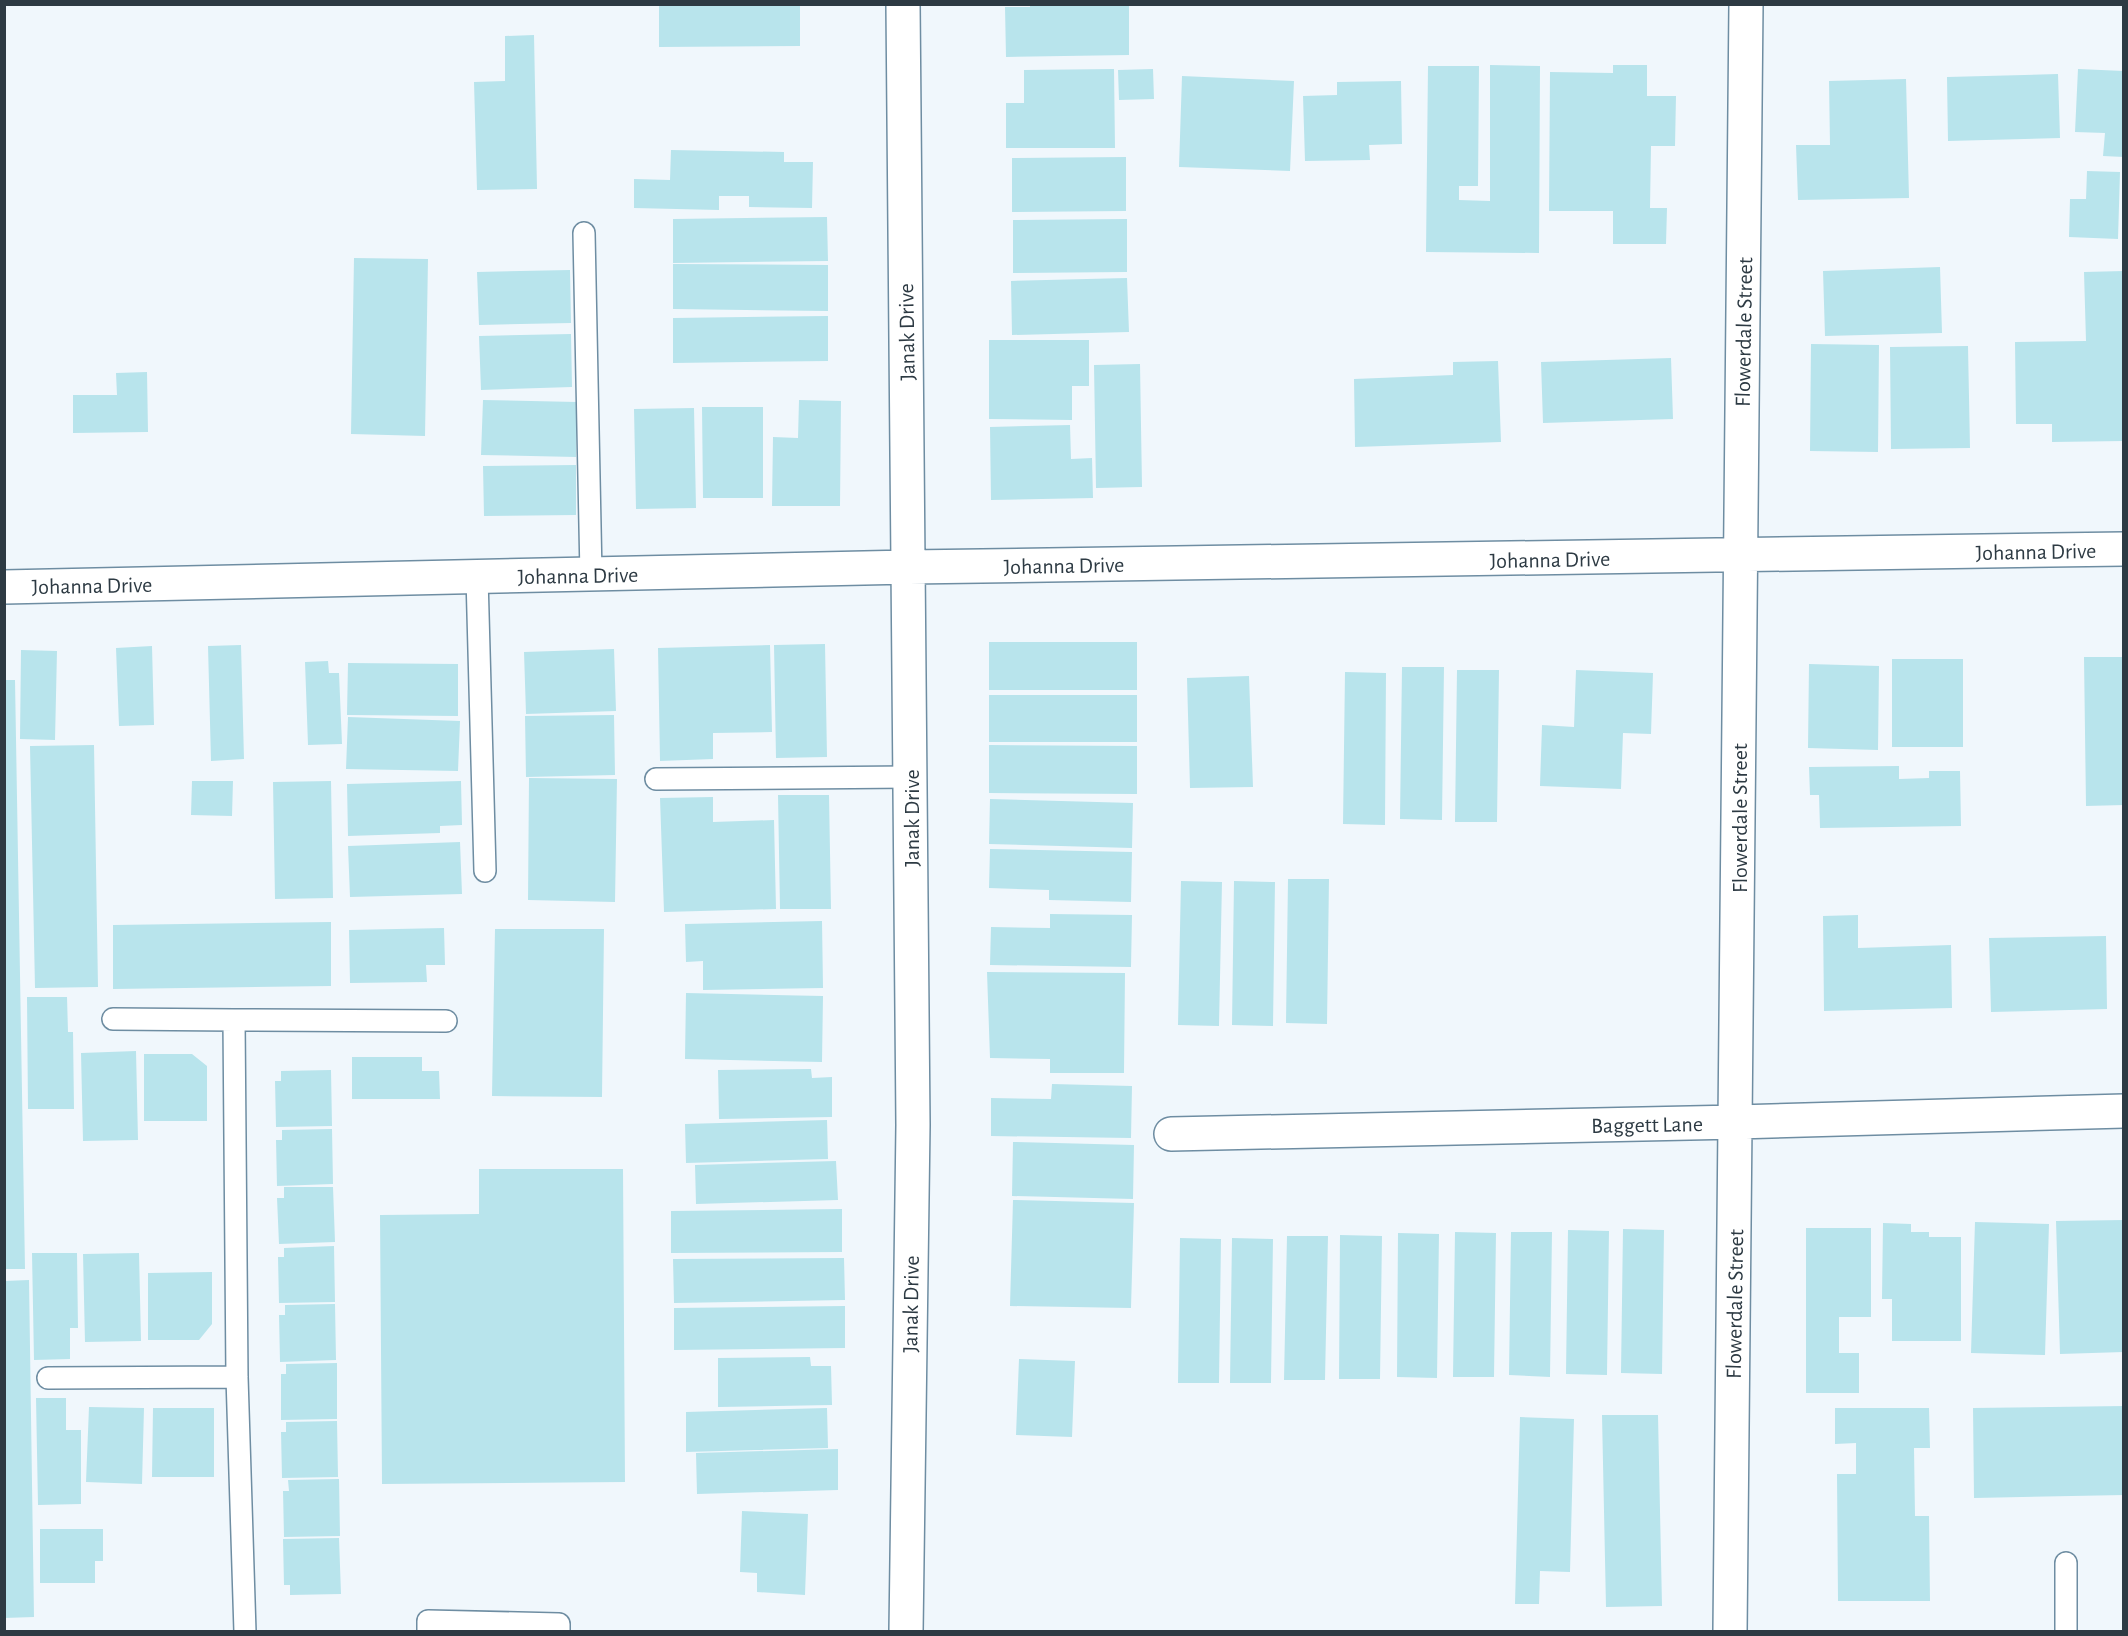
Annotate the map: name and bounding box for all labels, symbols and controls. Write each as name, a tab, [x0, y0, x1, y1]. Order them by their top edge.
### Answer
street label: Flowerdale Street	[1732, 257, 1756, 407]
street label: Janak Drive	[895, 283, 919, 381]
street label: Johanna Drive	[1976, 540, 2097, 564]
street label: Johanna Drive	[1490, 548, 1611, 572]
street label: Johanna Drive	[1004, 554, 1125, 578]
street label: Johanna Drive	[518, 564, 639, 588]
street label: Johanna Drive	[32, 574, 153, 598]
street label: Flowerdale Street	[1729, 743, 1751, 893]
street label: Janak Drive	[901, 769, 923, 867]
street label: Baggett Lane	[1591, 1113, 1703, 1137]
street label: Flowerdale Street	[1723, 1229, 1747, 1379]
street label: Janak Drive	[899, 1255, 923, 1353]

